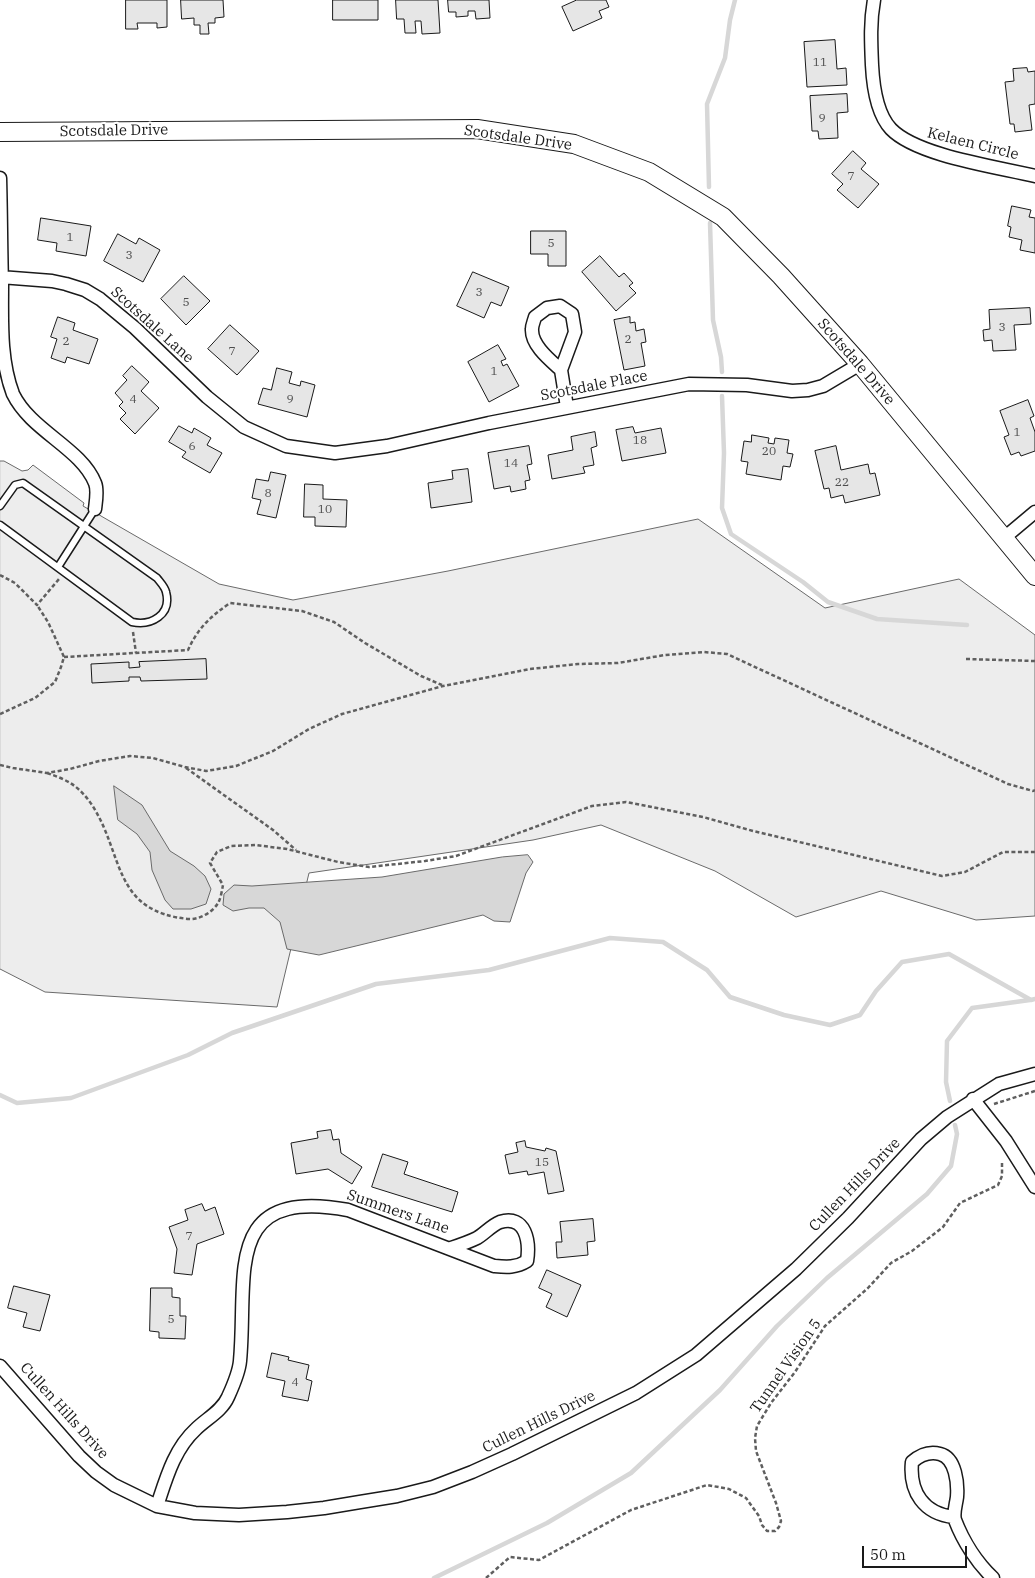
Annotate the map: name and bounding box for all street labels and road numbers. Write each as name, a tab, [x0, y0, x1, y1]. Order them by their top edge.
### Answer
street label: Scotsdale Drive	[60, 121, 168, 141]
street label: Scotsdale Drive	[463, 122, 573, 154]
street label: Kelaen Circle	[925, 124, 1021, 164]
street label: Scotsdale Lane	[107, 283, 197, 367]
street label: Scotsdale Drive	[814, 315, 898, 409]
street label: Scotsdale Place	[539, 367, 649, 405]
street label: Cullen Hills Drive	[806, 1134, 904, 1236]
street label: Summers Lane	[345, 1186, 451, 1238]
street label: Tunnel Vision 5	[747, 1315, 825, 1417]
street label: Cullen Hills Drive	[16, 1359, 112, 1463]
street label: Cullen Hills Drive	[480, 1387, 598, 1457]

